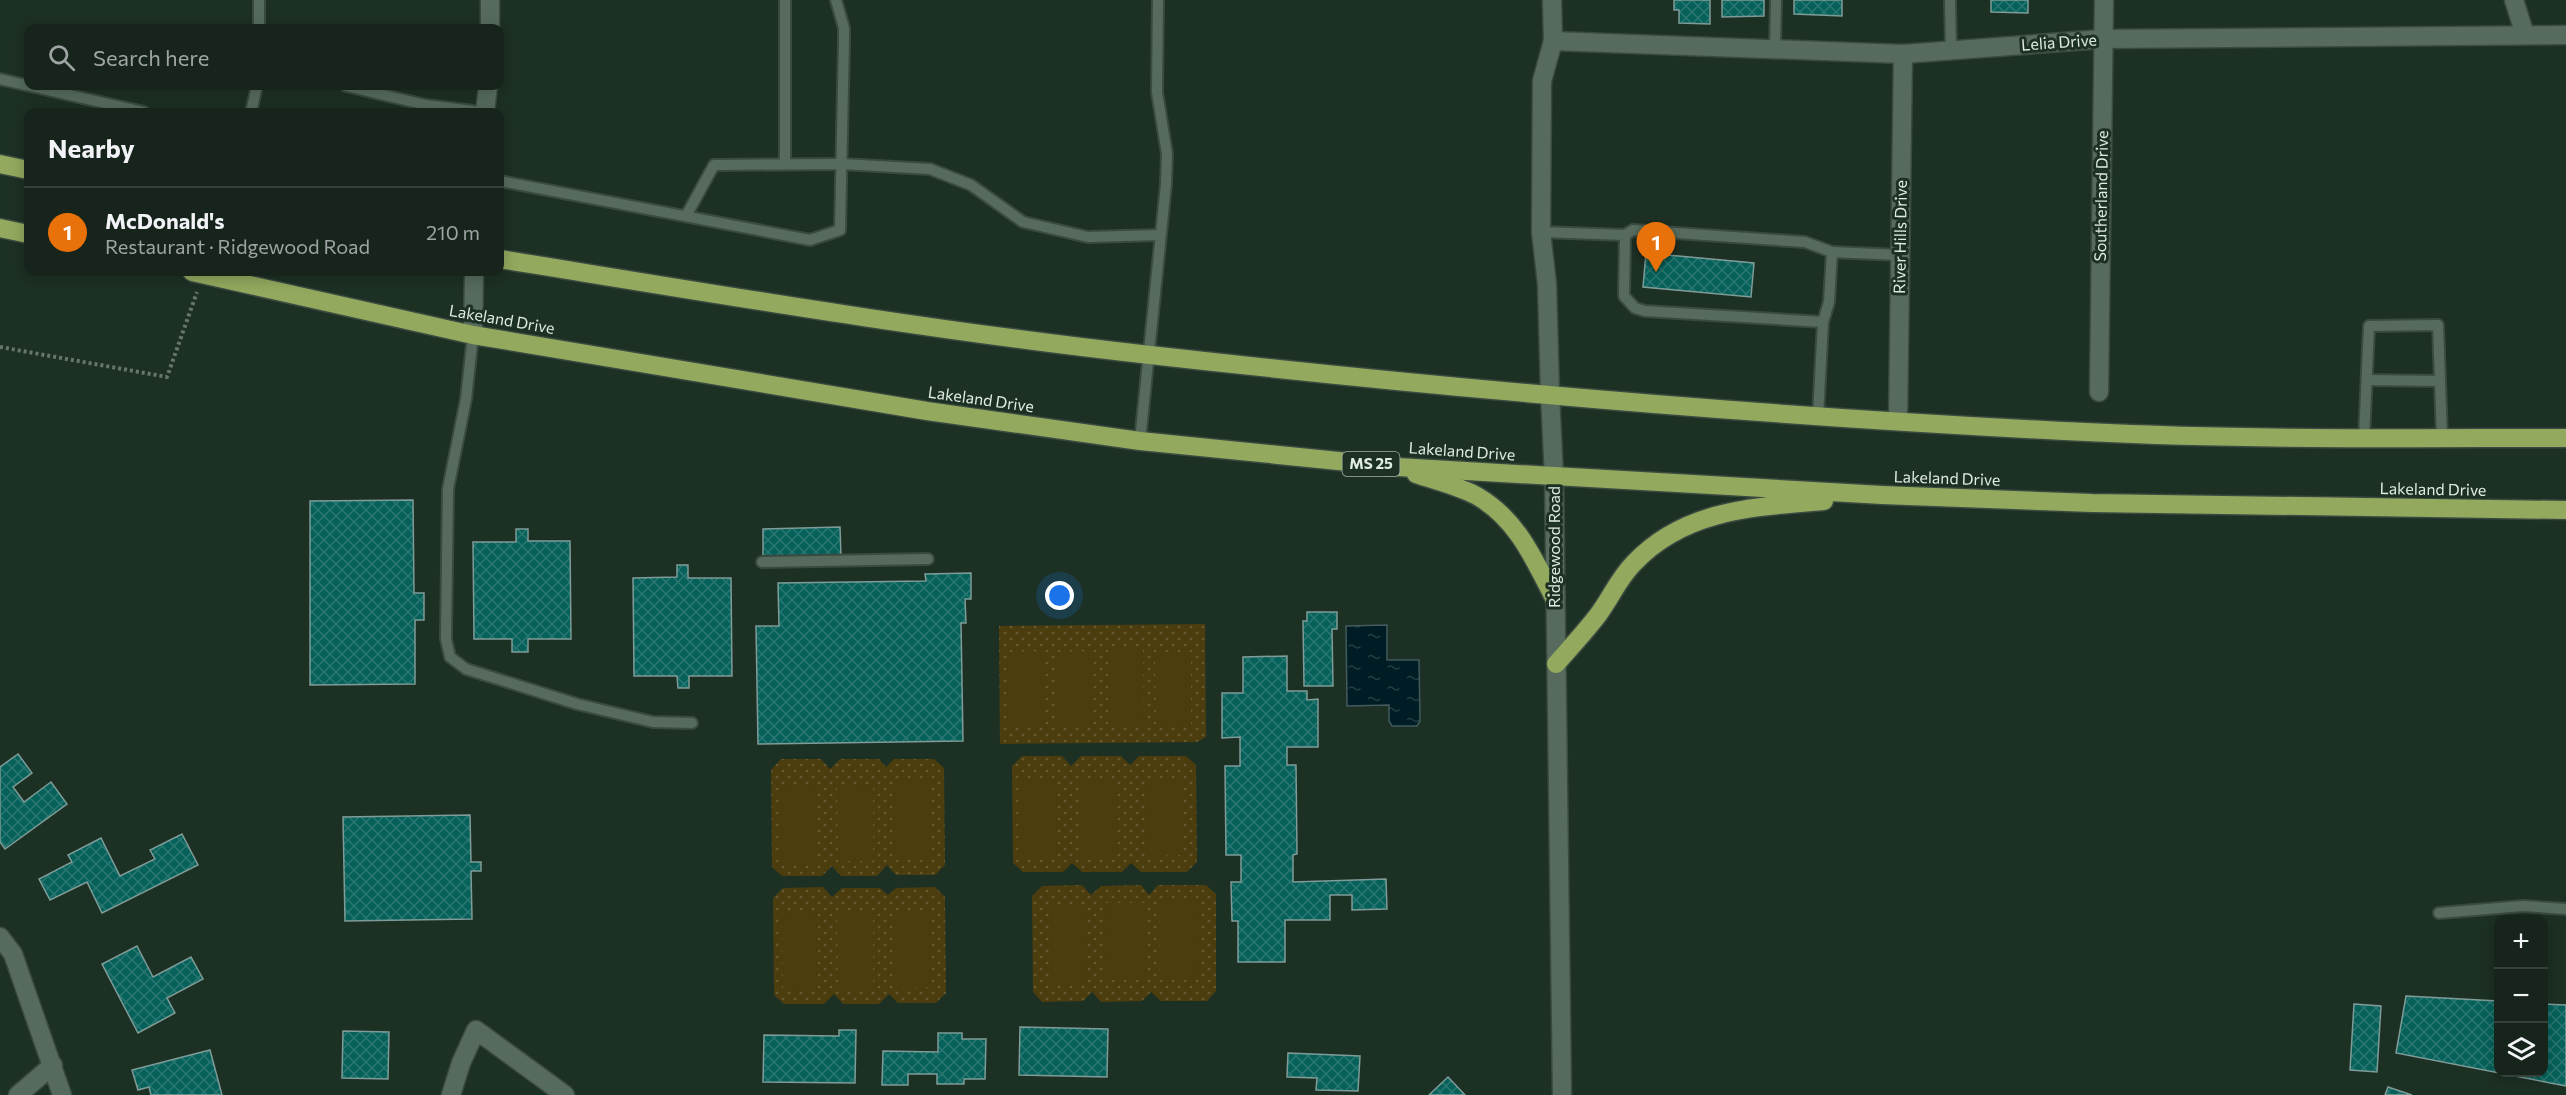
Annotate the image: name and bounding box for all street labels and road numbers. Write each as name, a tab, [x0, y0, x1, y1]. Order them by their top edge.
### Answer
street label: Lelia Drive	[2020, 29, 2097, 54]
street label: Southerland Drive	[2090, 130, 2111, 262]
street label: River Hills Drive	[1889, 180, 1910, 294]
street label: Lakeland Drive	[448, 300, 556, 337]
street label: Lakeland Drive	[927, 382, 1035, 415]
street label: Lakeland Drive	[1408, 437, 1516, 464]
road number: MS 25	[1342, 452, 1400, 476]
street label: Lakeland Drive	[1893, 466, 2001, 489]
street label: Lakeland Drive	[2379, 478, 2487, 499]
street label: Ridgewood Road	[1544, 486, 1563, 608]

